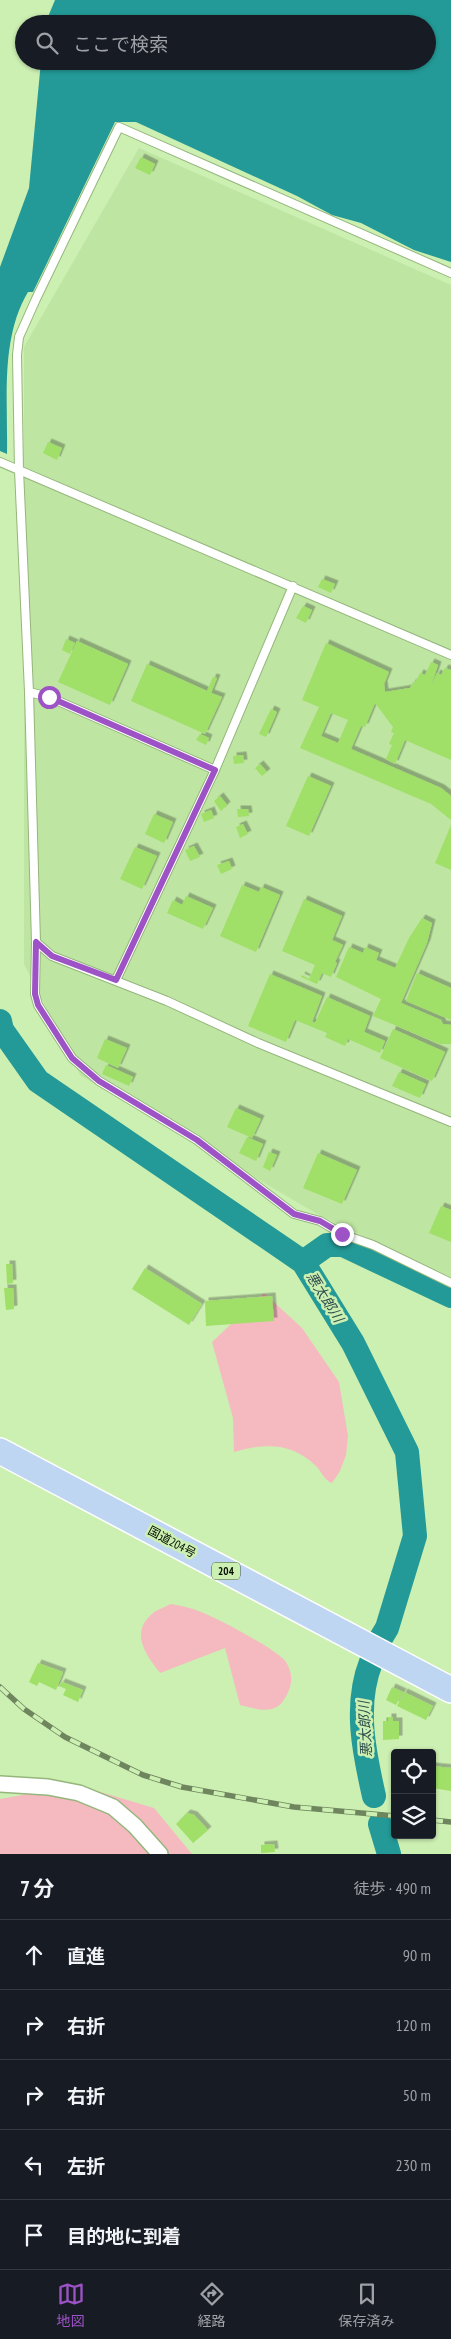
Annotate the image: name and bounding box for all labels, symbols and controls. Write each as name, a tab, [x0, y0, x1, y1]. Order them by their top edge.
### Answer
search box	[15, 15, 436, 70]
icon: search	[33, 29, 61, 57]
text: ここで検索	[73, 32, 168, 56]
route start	[38, 686, 61, 709]
route end	[331, 1223, 354, 1246]
water label: 悪太郎川	[303, 1268, 349, 1327]
street label: 国道204号	[146, 1523, 199, 1560]
road number: 204	[212, 1562, 240, 1580]
water label: 悪太郎川	[354, 1699, 375, 1757]
map controls	[391, 1749, 436, 1839]
button: locate	[391, 1749, 436, 1794]
button: layers	[391, 1794, 436, 1839]
text: 7 分	[20, 1875, 54, 1902]
text: 徒歩 · 490 m	[353, 1878, 431, 1898]
icon: ahead	[20, 1941, 48, 1969]
text: 直進	[67, 1944, 105, 1968]
text: 90 m	[403, 1945, 431, 1965]
icon: right	[20, 2011, 48, 2039]
text: 右折	[67, 2014, 105, 2038]
text: 120 m	[396, 2015, 431, 2035]
icon: right	[20, 2081, 48, 2109]
text: 右折	[67, 2084, 105, 2108]
text: 50 m	[403, 2085, 431, 2105]
icon: left	[20, 2151, 48, 2179]
text: 左折	[67, 2154, 105, 2178]
text: 230 m	[396, 2155, 431, 2175]
icon: arrive	[20, 2221, 48, 2249]
text: 目的地に到着	[67, 2224, 181, 2248]
tab: 地図	[57, 2280, 85, 2330]
tab: 経路	[198, 2280, 226, 2330]
tab: 保存済み	[339, 2280, 395, 2330]

